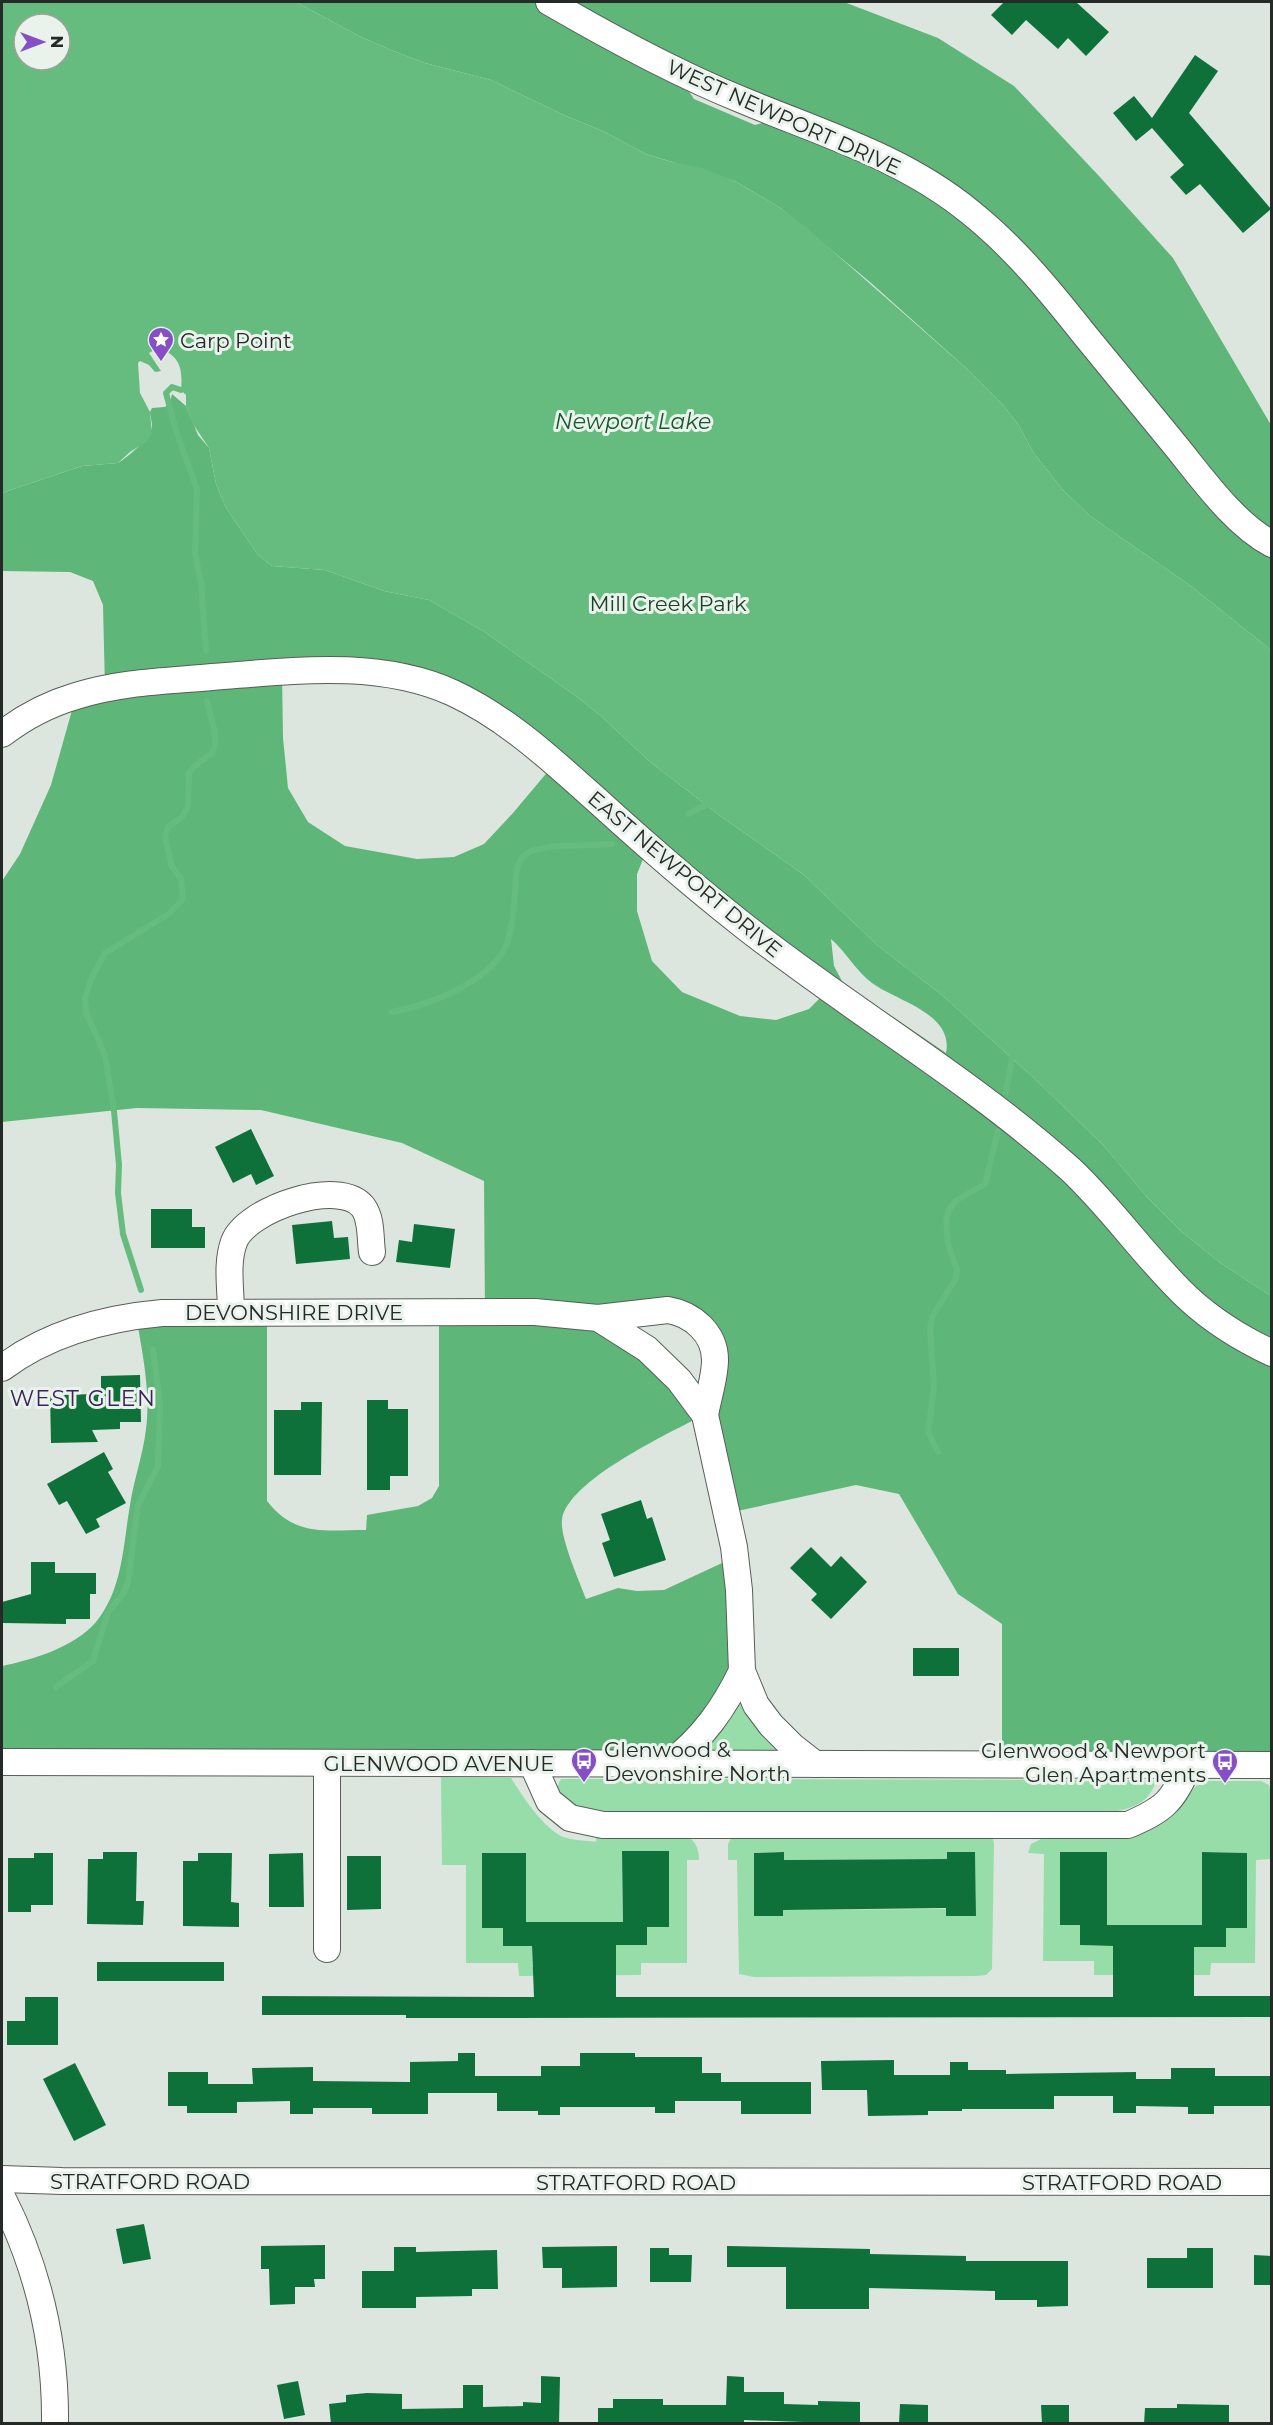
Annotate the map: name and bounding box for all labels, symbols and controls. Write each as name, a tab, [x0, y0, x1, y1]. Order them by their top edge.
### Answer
north arrow	[12, 12, 72, 72]
text: N	[47, 36, 66, 48]
street label: WEST NEWPORT DRIVE	[663, 54, 905, 180]
place icon: Carp Point	[146, 325, 176, 363]
place label: Carp Point	[180, 328, 291, 353]
water label: Newport Lake	[555, 408, 711, 435]
park label: Mill Creek Park	[590, 591, 747, 616]
street label: EAST NEWPORT DRIVE	[583, 786, 787, 962]
street label: DEVONSHIRE DRIVE	[185, 1300, 403, 1325]
district label: WEST GLEN	[10, 1385, 156, 1412]
place label: Glenwood & Devonshire North	[604, 1737, 790, 1786]
place label: Glenwood & Newport Glen Apartments	[981, 1738, 1206, 1787]
bus stop icon: Glenwood & Devonshire North	[569, 1746, 599, 1784]
bus stop icon: Glenwood & Newport Glen Apartments	[1210, 1747, 1240, 1785]
street label: GLENWOOD AVENUE	[324, 1751, 554, 1776]
street label: STRATFORD ROAD	[50, 2169, 250, 2194]
street label: STRATFORD ROAD	[536, 2170, 736, 2195]
street label: STRATFORD ROAD	[1022, 2170, 1222, 2195]

